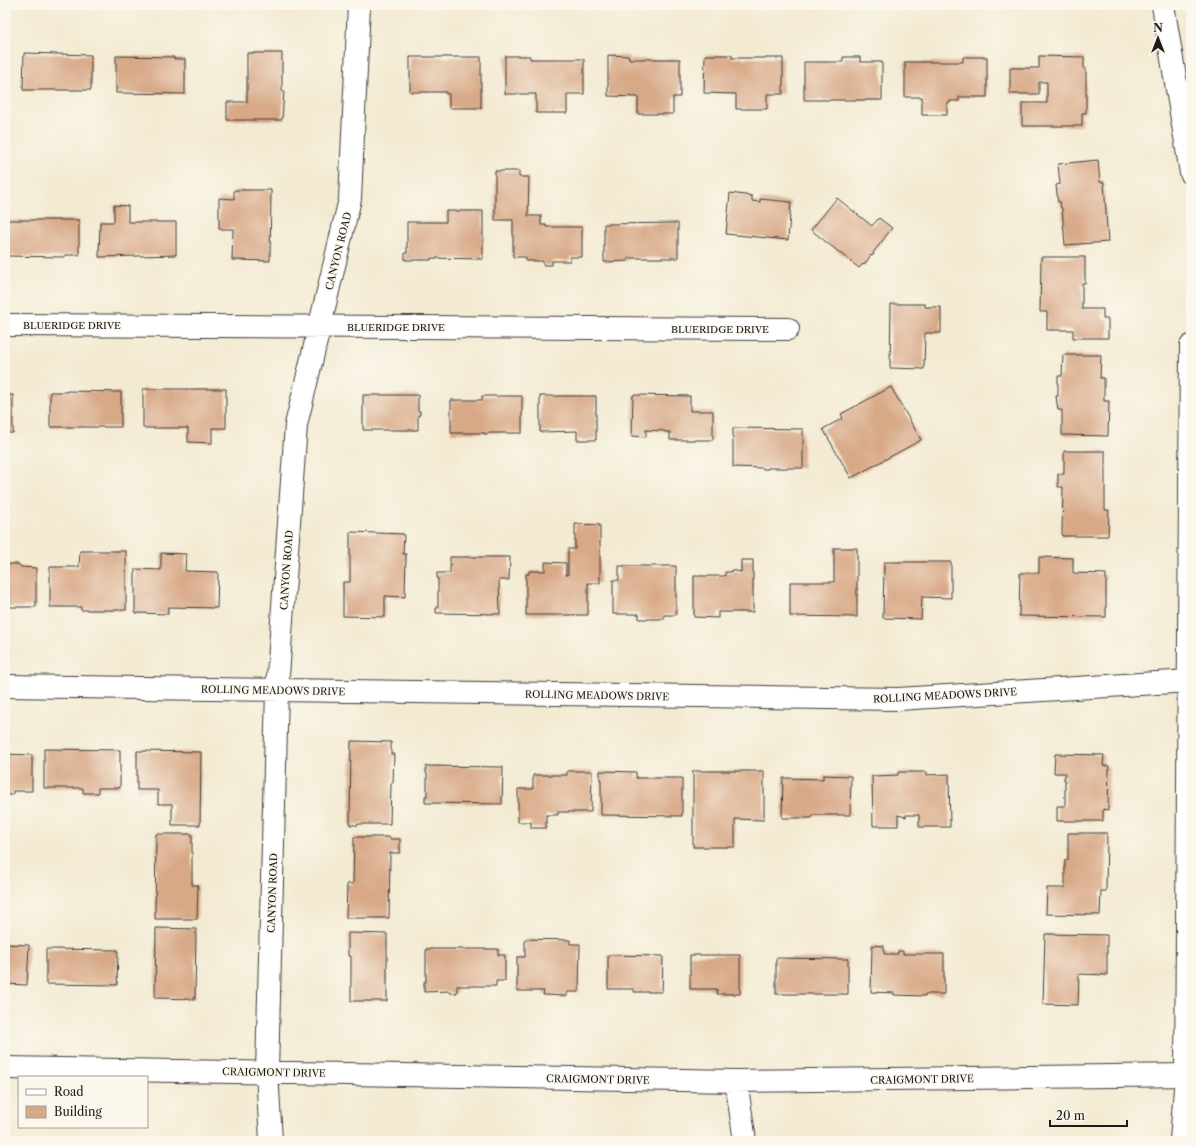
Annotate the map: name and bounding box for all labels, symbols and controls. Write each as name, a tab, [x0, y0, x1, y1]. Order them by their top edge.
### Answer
north arrow	[1138, 18, 1178, 58]
text: N	[1153, 21, 1163, 35]
street label: CANYON ROAD	[323, 211, 354, 291]
street label: BLUERIDGE DRIVE	[23, 319, 121, 332]
street label: BLUERIDGE DRIVE	[347, 321, 445, 334]
street label: BLUERIDGE DRIVE	[671, 323, 769, 336]
street label: CANYON ROAD	[277, 530, 296, 610]
street label: ROLLING MEADOWS DRIVE	[201, 683, 345, 698]
street label: ROLLING MEADOWS DRIVE	[873, 685, 1018, 706]
street label: ROLLING MEADOWS DRIVE	[525, 688, 669, 703]
street label: CANYON ROAD	[265, 853, 280, 933]
street label: CRAIGMONT DRIVE	[222, 1065, 326, 1080]
street label: CRAIGMONT DRIVE	[546, 1072, 650, 1087]
street label: CRAIGMONT DRIVE	[870, 1072, 974, 1087]
legend	[18, 1076, 148, 1128]
text: Road	[54, 1084, 84, 1099]
scale bar	[1050, 1102, 1127, 1128]
text: Building	[54, 1104, 102, 1119]
text: 20 m	[1056, 1108, 1085, 1123]

